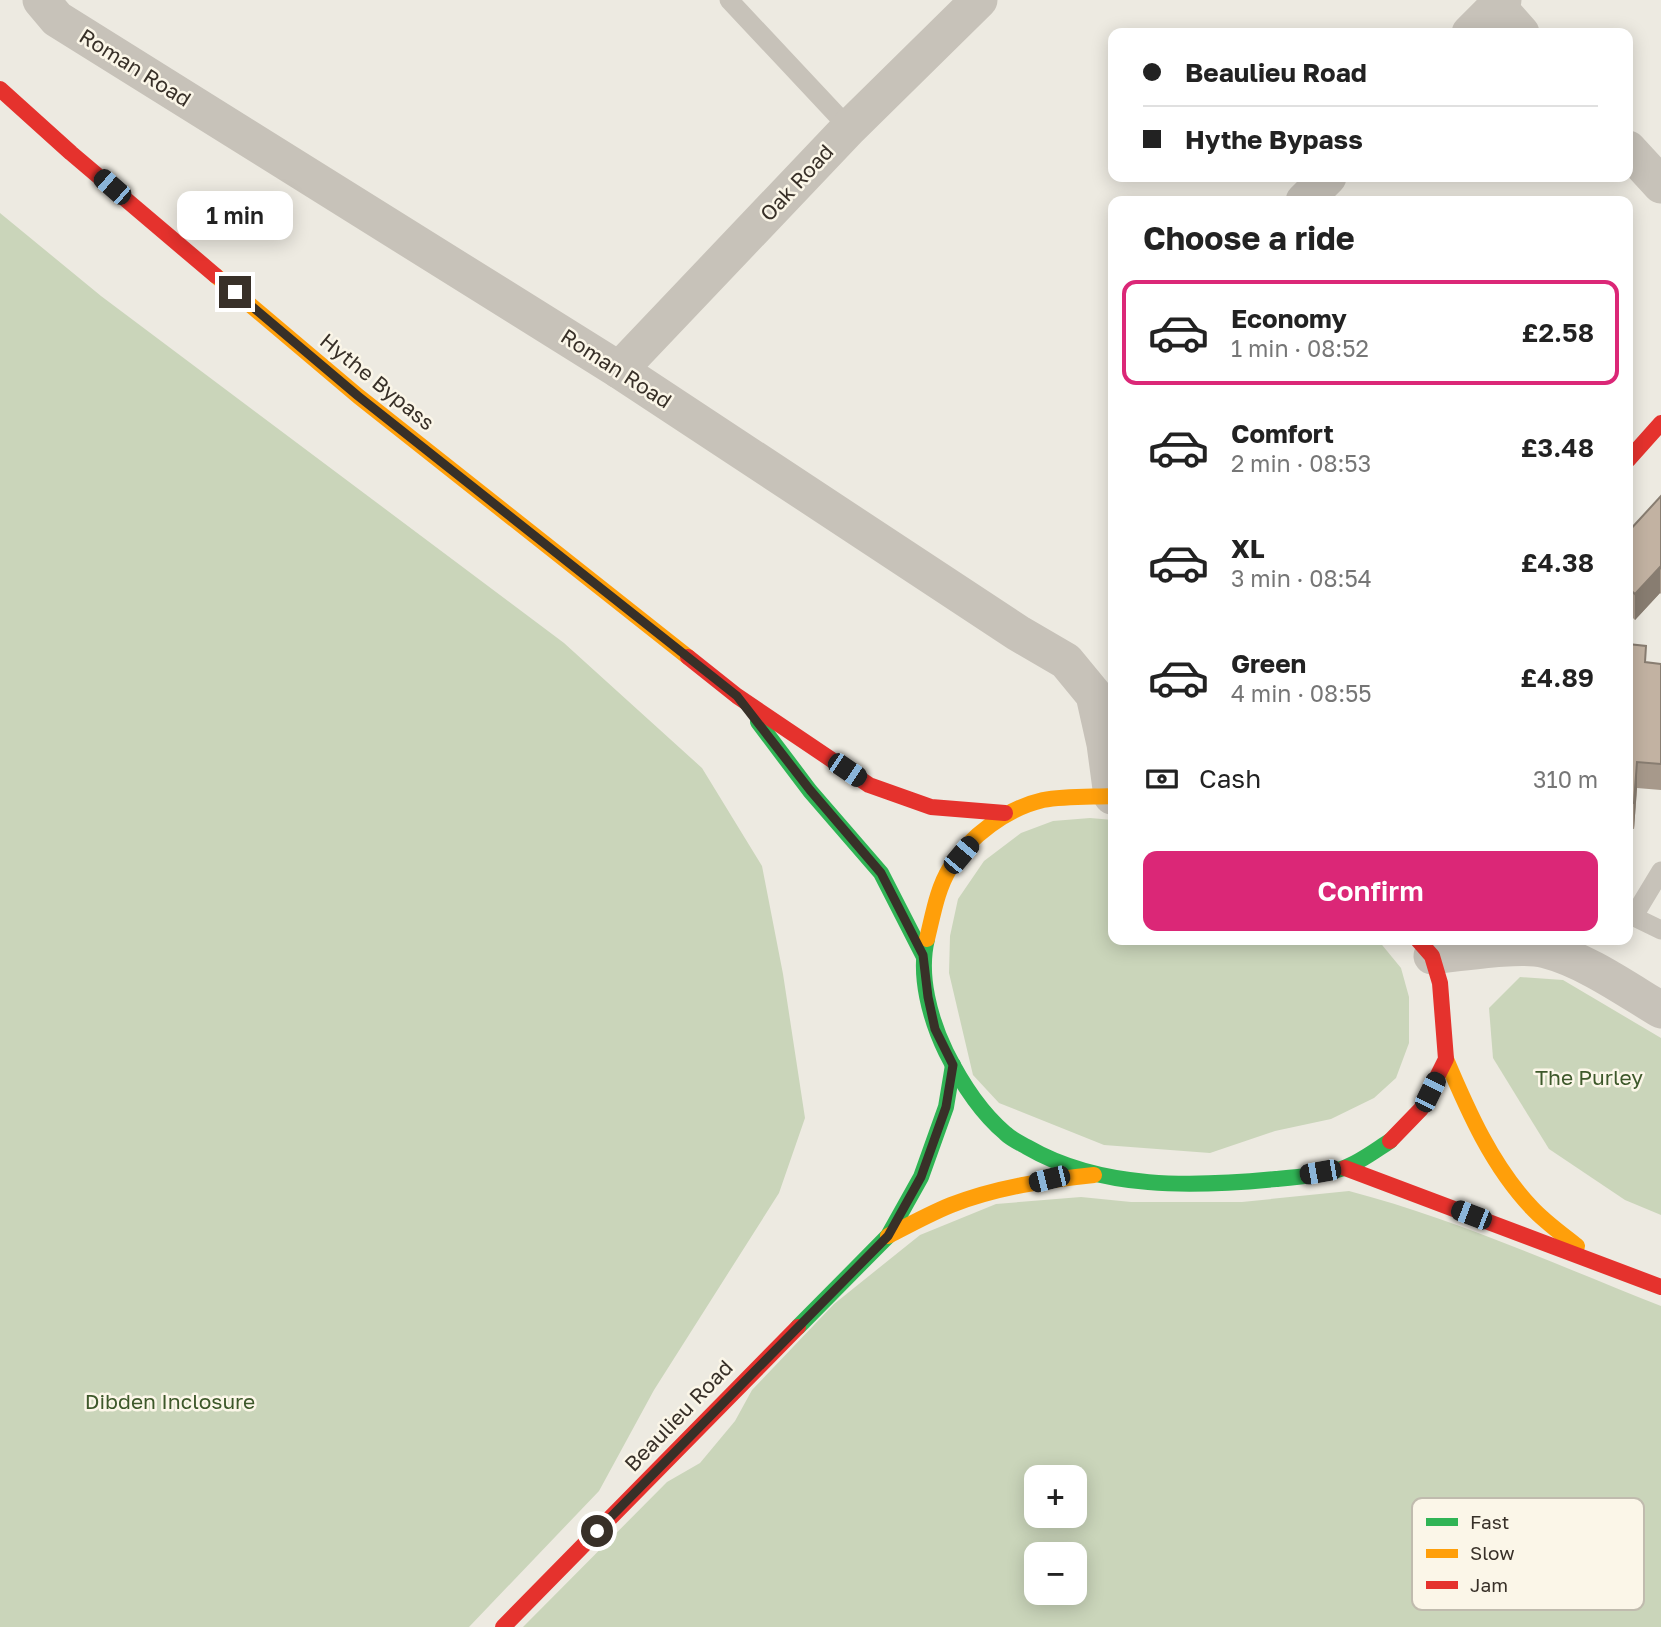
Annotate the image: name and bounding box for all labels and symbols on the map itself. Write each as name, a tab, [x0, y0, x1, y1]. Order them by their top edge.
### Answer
street label: Roman Road	[75, 23, 196, 112]
street label: Oak Road	[754, 138, 839, 226]
car	[90, 165, 135, 209]
callout: 1 min	[177, 190, 293, 240]
route end	[219, 276, 251, 308]
street label: Roman Road	[556, 323, 677, 414]
street label: Hythe Bypass	[315, 327, 440, 435]
car	[824, 750, 871, 790]
car	[940, 832, 983, 878]
park label: The Purley	[1535, 1064, 1643, 1090]
car	[1412, 1069, 1449, 1115]
car	[1298, 1158, 1343, 1186]
car	[1027, 1164, 1072, 1194]
car	[1448, 1198, 1495, 1232]
street label: Beaulieu Road	[619, 1354, 738, 1476]
park label: Dibden Inclosure	[85, 1388, 255, 1414]
legend	[1412, 1498, 1644, 1610]
text: Fast	[1470, 1510, 1509, 1533]
route start	[581, 1515, 613, 1547]
text: Slow	[1470, 1541, 1515, 1564]
text: Jam	[1470, 1573, 1508, 1596]

